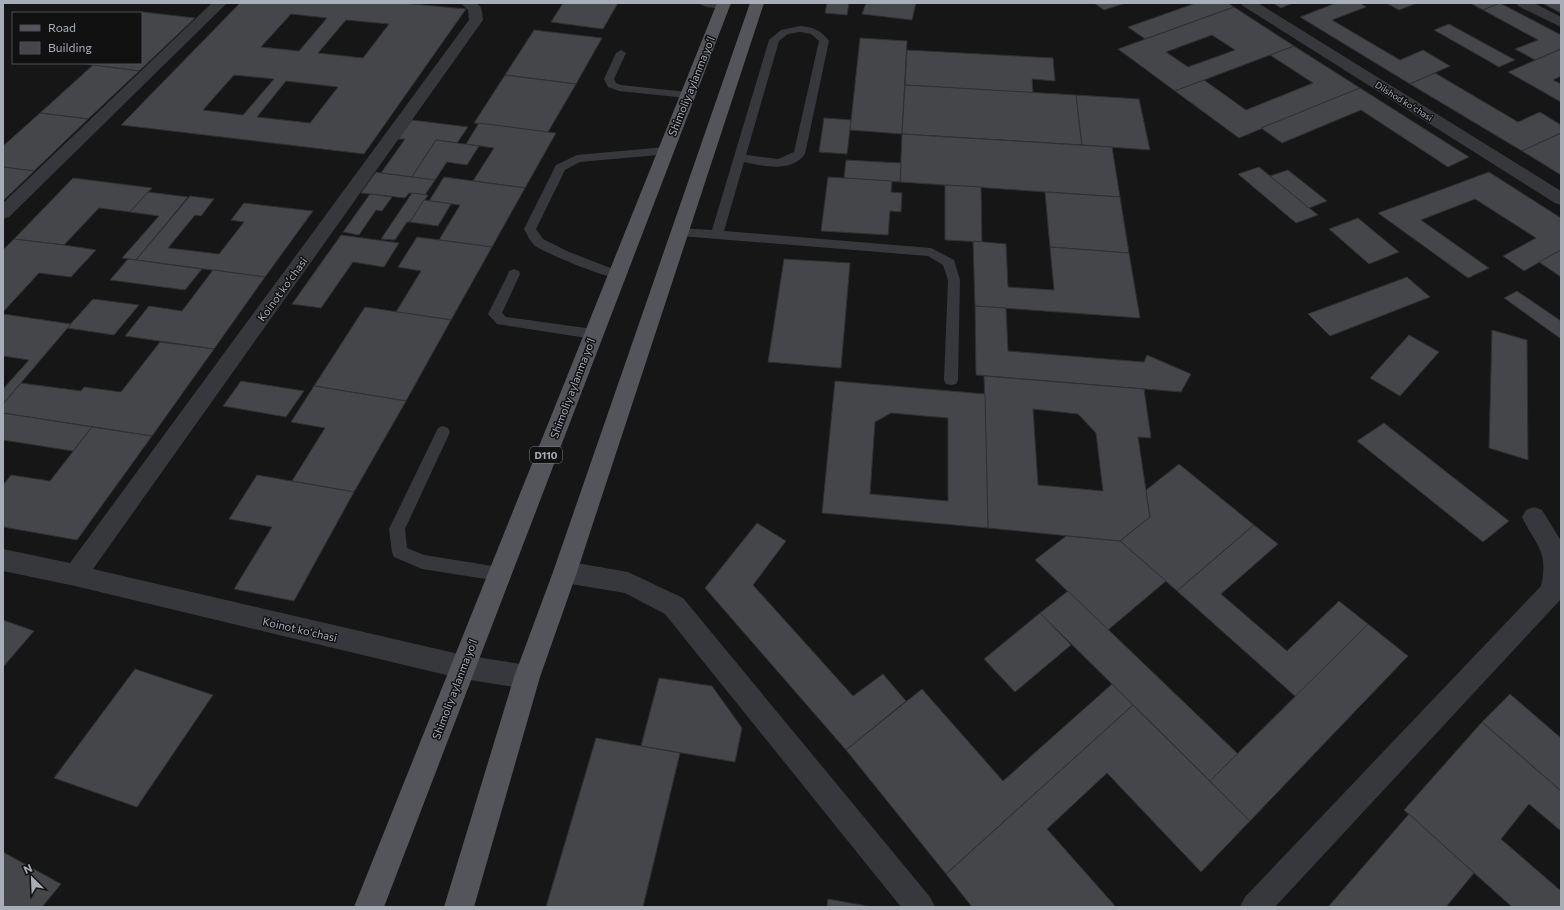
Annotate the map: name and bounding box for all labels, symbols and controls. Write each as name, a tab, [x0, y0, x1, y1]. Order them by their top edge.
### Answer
legend	[12, 12, 142, 64]
text: Road	[48, 20, 76, 34]
street label: Shimoliy aylanma yoʻl	[665, 34, 717, 138]
text: Building	[48, 40, 92, 54]
street label: Dilshod koʻchasi	[1373, 79, 1435, 123]
street label: Koinot koʻchasi	[254, 254, 310, 324]
street label: Shimoliy aylanma yoʻl	[547, 336, 597, 440]
road number: D110	[530, 447, 562, 463]
street label: Koinot koʻchasi	[262, 614, 339, 644]
street label: Shimoliy aylanma yoʻl	[429, 637, 479, 741]
north arrow	[12, 858, 52, 898]
text: N	[21, 861, 34, 876]

